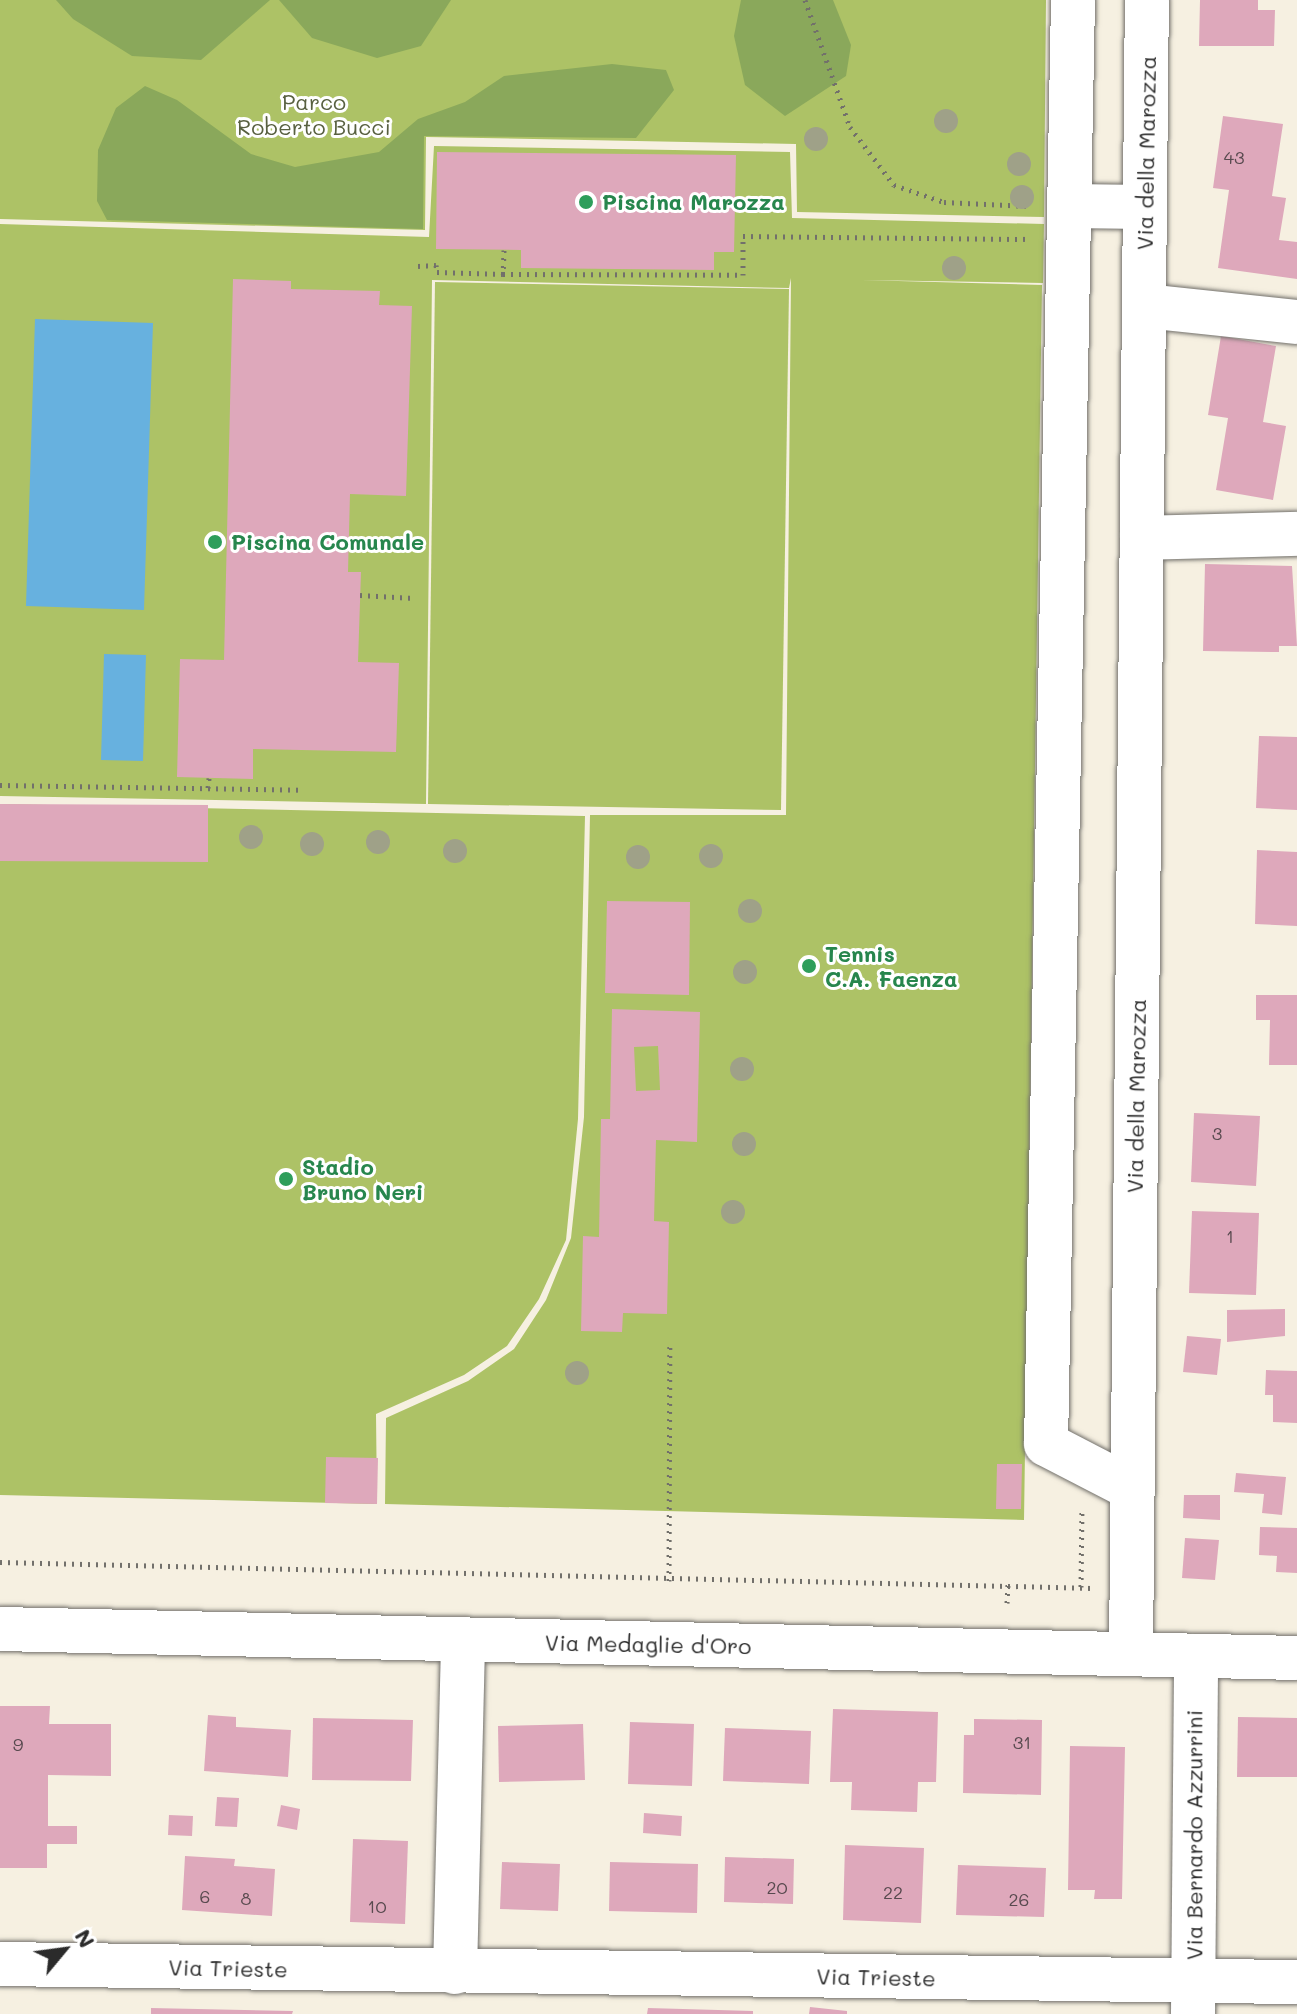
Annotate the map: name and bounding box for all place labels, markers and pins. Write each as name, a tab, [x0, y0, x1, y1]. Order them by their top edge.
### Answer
place label: Piscina Marozza	[602, 189, 785, 215]
marker: Piscina Marozza	[577, 193, 595, 211]
place label: Piscina Comunale	[231, 529, 424, 555]
marker: Piscina Comunale	[206, 533, 224, 551]
place label: Tennis C.A. Faenza	[825, 940, 957, 992]
marker: Tennis C.A. Faenza	[800, 957, 818, 975]
place label: Stadio Bruno Neri	[302, 1153, 424, 1204]
marker: Stadio Bruno Neri	[277, 1170, 295, 1188]

